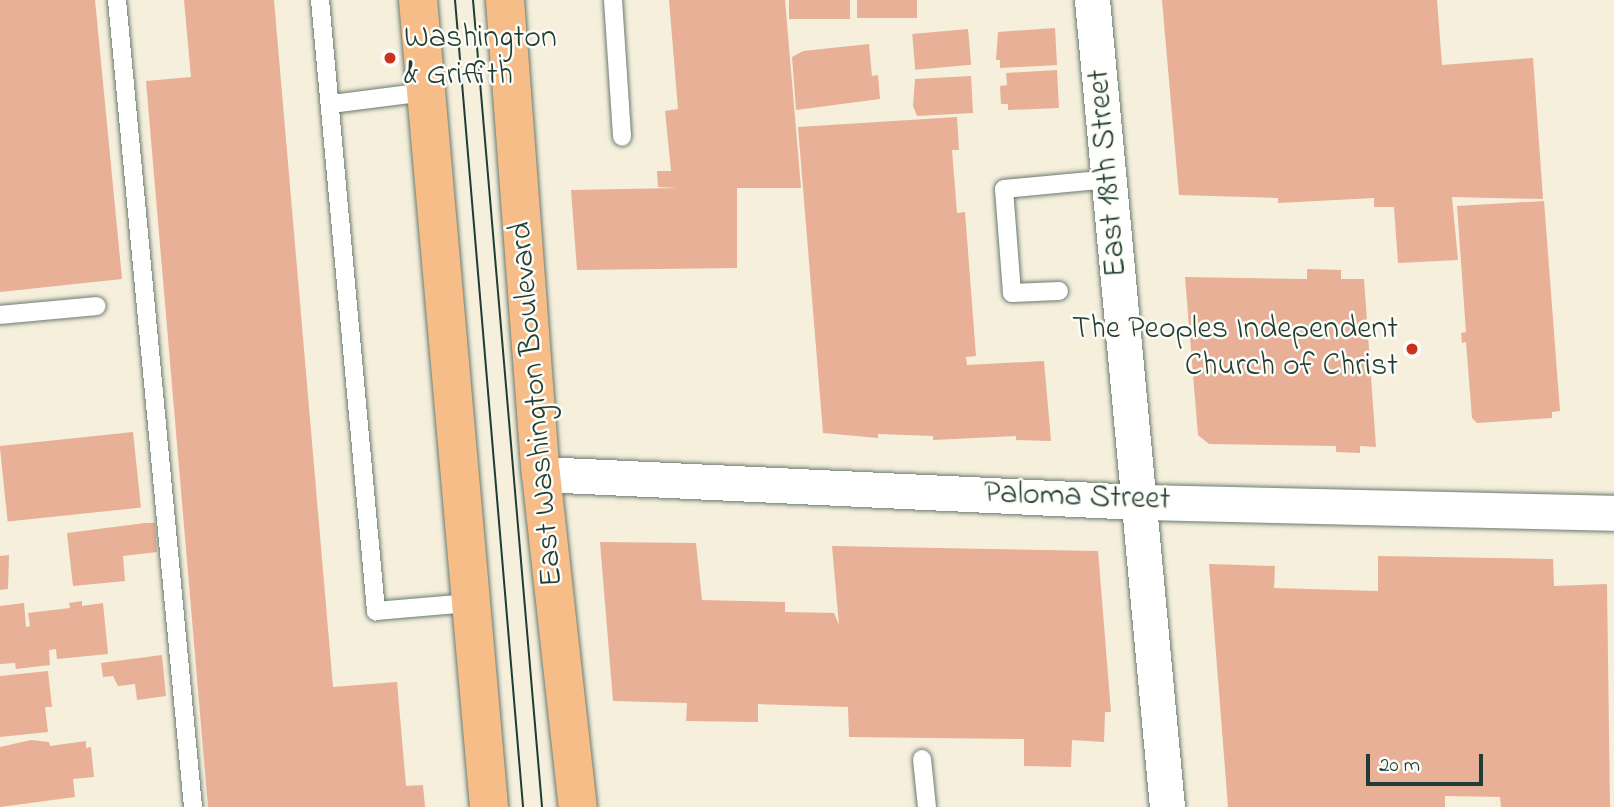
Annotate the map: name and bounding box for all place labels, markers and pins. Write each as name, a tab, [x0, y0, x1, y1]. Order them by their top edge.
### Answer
place label: Washington & Griffith	[404, 21, 557, 96]
marker: Washington & Griffith	[382, 50, 398, 66]
place label: The Peoples Independent Church of Christ	[1072, 312, 1398, 387]
marker: The Peoples Independent Church of Christ	[1404, 341, 1420, 357]

